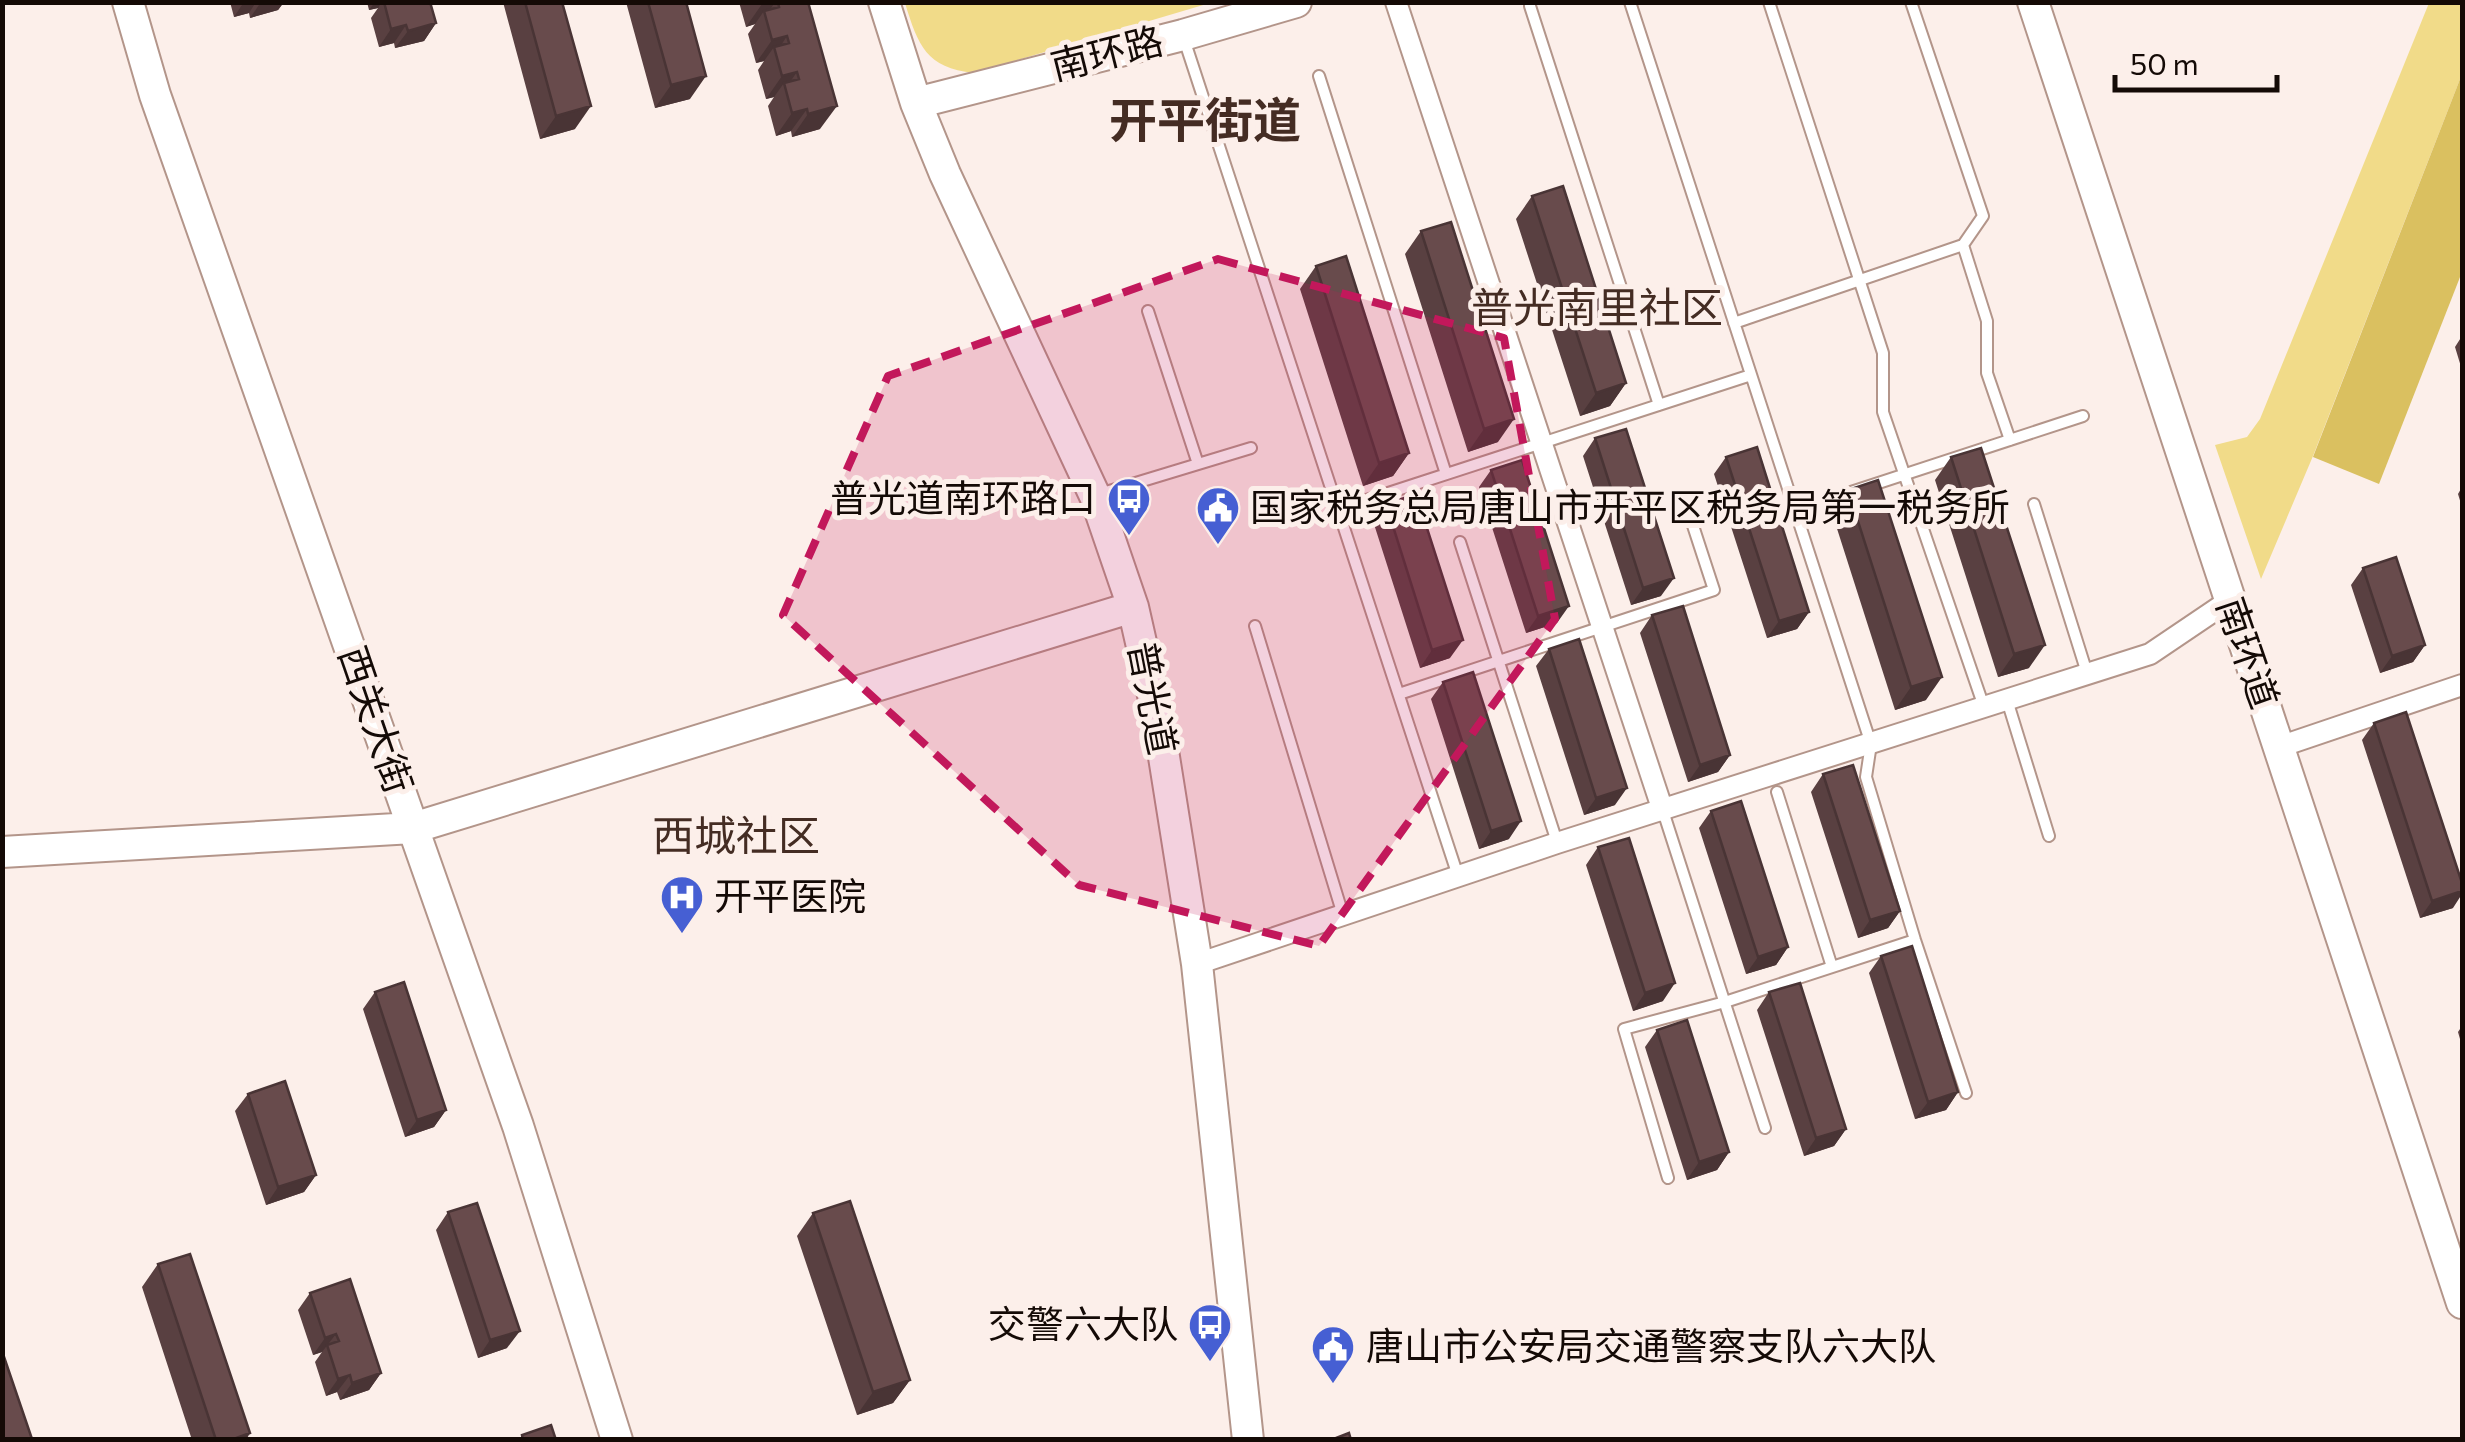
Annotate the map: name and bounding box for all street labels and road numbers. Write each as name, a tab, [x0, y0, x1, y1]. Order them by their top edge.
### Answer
street label: 南环路	[1045, 15, 1167, 88]
street label: 南环道	[2209, 591, 2290, 714]
street label: 普光道	[1121, 637, 1188, 758]
street label: 西关大街	[330, 640, 424, 799]

